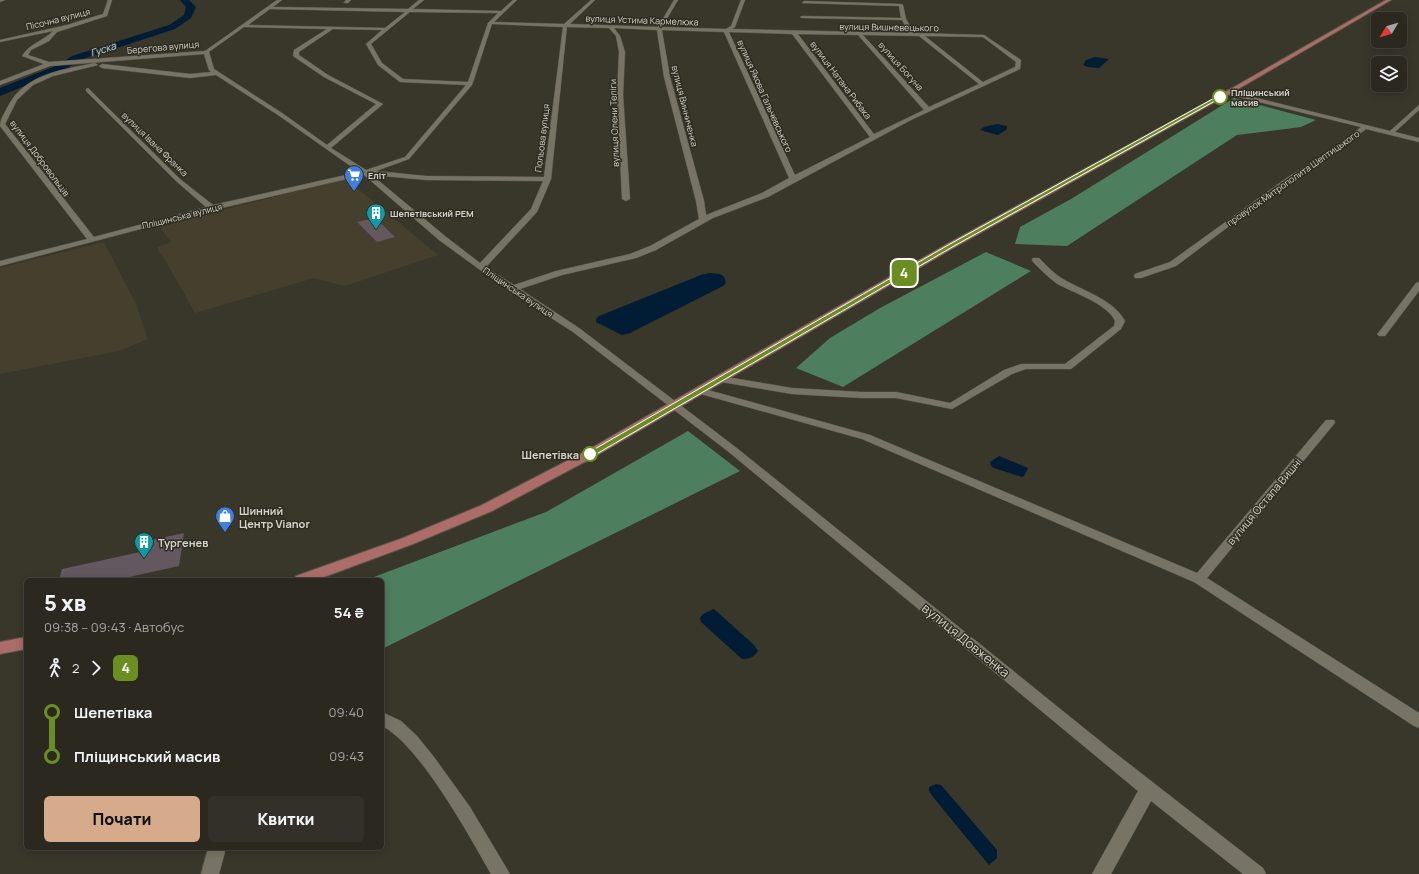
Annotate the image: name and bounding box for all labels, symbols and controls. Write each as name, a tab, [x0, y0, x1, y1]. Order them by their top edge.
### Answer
street label: Пісочна вулиця	[25, 5, 91, 33]
street label: вулиця Устима Кармелюка	[585, 12, 699, 28]
north arrow	[1371, 12, 1407, 48]
map controls	[1371, 12, 1407, 92]
street label: вулиця Вишневецького	[839, 20, 939, 34]
street label: Берегова вулиця	[126, 37, 200, 57]
water label: Гуска	[89, 38, 118, 60]
street label: вулиця Якова Гальчевського	[734, 38, 796, 154]
street label: вулиця Натана Рибака	[807, 38, 875, 122]
street label: вулиця Богуна	[875, 39, 927, 93]
button: layers	[1371, 56, 1407, 92]
street label: вулиця Винниченка	[669, 64, 701, 148]
street label: вулиця Олени Теліги	[606, 79, 622, 167]
place label: Пліщинський масив	[1231, 86, 1290, 109]
marker: Пліщинський масив	[1212, 89, 1228, 105]
street label: Польова вулиця	[531, 103, 553, 173]
street label: вулиця Івана Франка	[119, 109, 191, 179]
street label: вулиця Добровольців	[7, 117, 73, 199]
street label: провулок Митрополита Шептицького	[1224, 127, 1362, 229]
supermarket icon: Еліт	[343, 164, 365, 192]
place label: Еліт	[368, 169, 386, 182]
street label: Пліщинська вулиця	[141, 200, 223, 232]
building icon: Шепетівський РЕМ	[365, 202, 387, 230]
place label: Шепетівський РЕМ	[390, 207, 474, 220]
line badge: 4	[891, 260, 917, 286]
text: 4	[900, 263, 908, 282]
street label: Пліщинська вулиця	[480, 264, 556, 320]
marker: Шепетівка	[582, 446, 598, 462]
place label: Шепетівка	[522, 447, 579, 462]
street label: вулиця Остапа Вишні	[1223, 454, 1305, 548]
place label: Шинний Центр Vianor	[239, 503, 310, 531]
shop icon: Шинний Центр Vianor	[214, 505, 236, 533]
building icon: Тургенев	[133, 531, 155, 559]
place label: Тургенев	[158, 535, 208, 550]
text: 5 хв	[44, 588, 86, 618]
street label: вулиця Довженка	[918, 599, 1014, 681]
text: 54 ₴	[334, 602, 364, 623]
text: 09:38 – 09:43 · Автобус	[44, 618, 184, 636]
icon: walk	[44, 657, 66, 679]
icon: forward	[85, 657, 107, 679]
text: 4	[121, 658, 130, 677]
text: 2	[72, 659, 79, 677]
text: Шепетівка	[74, 702, 152, 723]
text: 09:40	[329, 703, 364, 721]
text: Пліщинський масив	[74, 746, 220, 767]
text: 09:43	[329, 747, 364, 765]
button: Почати	[44, 796, 200, 842]
button: Квитки	[208, 796, 364, 842]

